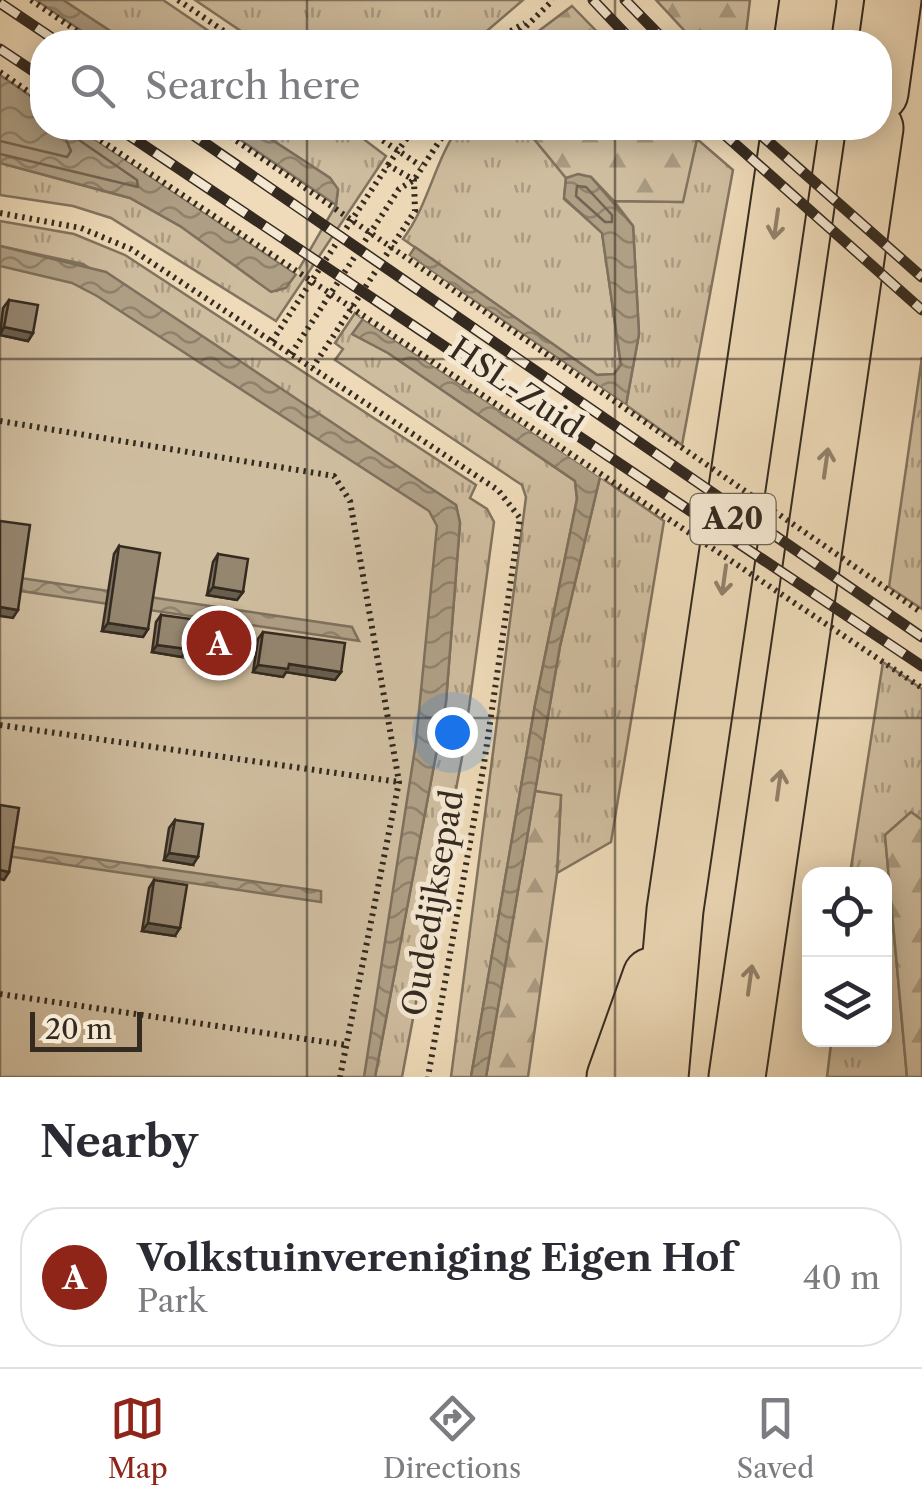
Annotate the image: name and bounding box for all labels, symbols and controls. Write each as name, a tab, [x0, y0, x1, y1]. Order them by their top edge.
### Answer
search box	[30, 30, 892, 140]
icon: search	[65, 58, 120, 113]
text: Search here	[145, 62, 360, 109]
one-way arrow	[766, 207, 785, 240]
street label: HSL-Zuid	[442, 329, 590, 446]
one-way arrow	[818, 447, 836, 480]
road number: A20	[690, 494, 776, 544]
one-way arrow	[714, 564, 733, 596]
pin: A	[186, 606, 252, 680]
your location	[427, 707, 478, 758]
one-way arrow	[770, 769, 788, 801]
street label: Oudedijksepad	[393, 787, 472, 1019]
map controls	[802, 867, 892, 1047]
button: locate	[802, 867, 892, 957]
button: layers	[802, 957, 892, 1047]
one-way arrow	[742, 965, 760, 997]
scale bar	[30, 1007, 142, 1052]
text: 20 m	[45, 1012, 112, 1046]
text: Nearby	[40, 1116, 198, 1168]
text: Volkstuinvereniging Eigen Hof	[137, 1234, 735, 1281]
text: A	[62, 1258, 87, 1297]
text: 40 m	[803, 1258, 880, 1297]
text: Park	[137, 1281, 207, 1320]
tab: Map	[108, 1391, 168, 1485]
tab: Directions	[383, 1391, 521, 1485]
tab: Saved	[737, 1391, 814, 1485]

